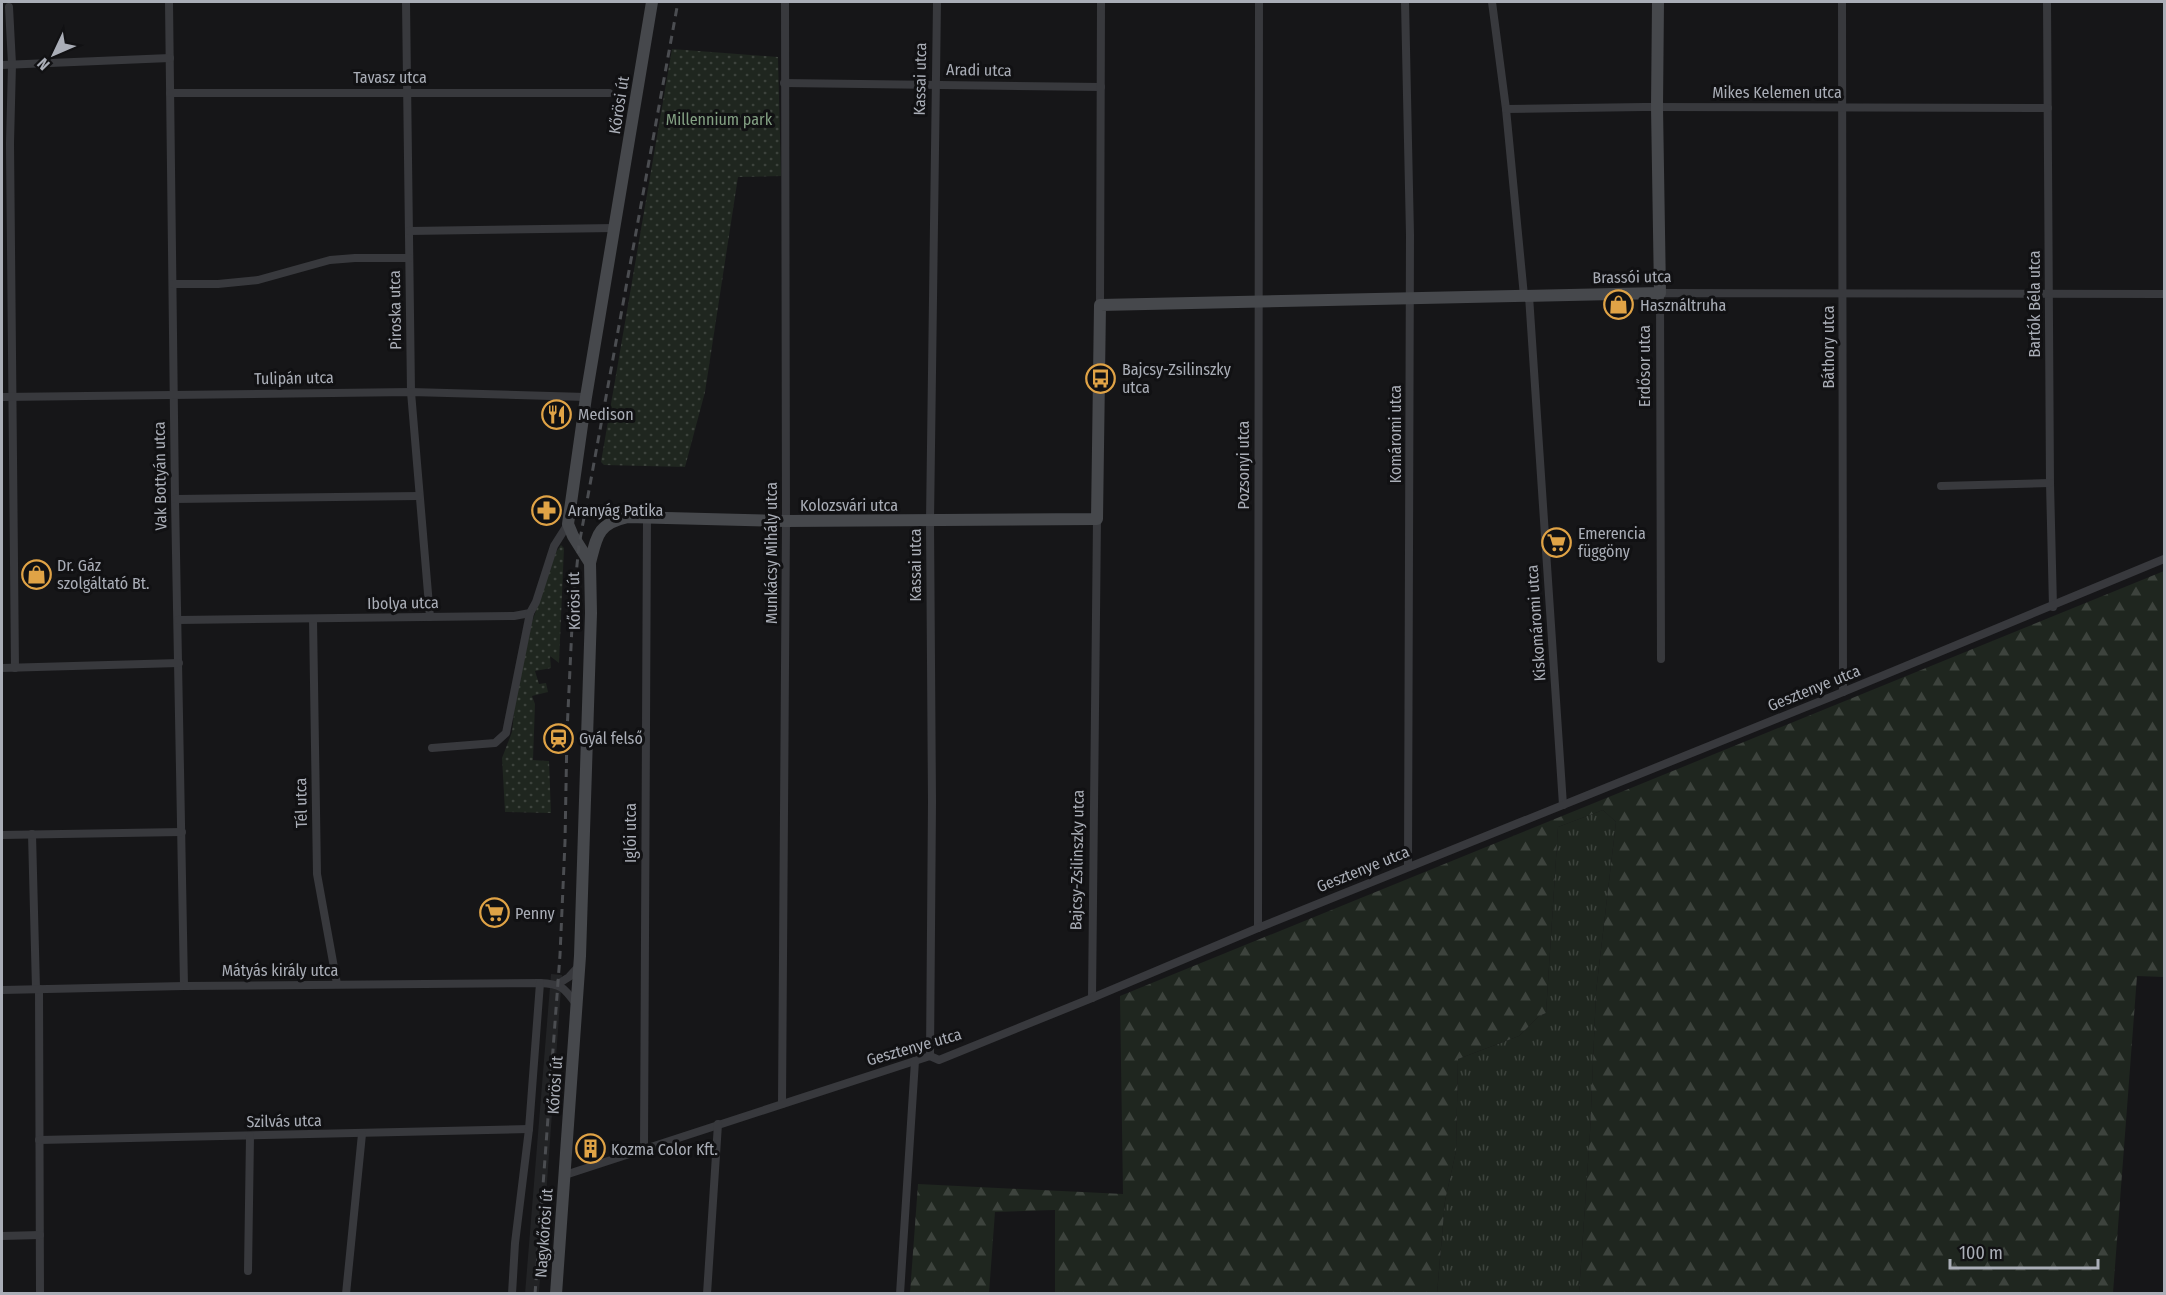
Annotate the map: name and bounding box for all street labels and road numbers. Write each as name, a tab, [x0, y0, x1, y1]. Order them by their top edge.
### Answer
street label: Kassai utca	[910, 42, 930, 116]
street label: Aradi utca	[946, 60, 1012, 80]
street label: Tavasz utca	[353, 68, 427, 87]
street label: Kőrösi út	[605, 74, 633, 135]
street label: Mikes Kelemen utca	[1712, 83, 1842, 102]
street label: Bartók Béla utca	[2025, 250, 2044, 358]
street label: Brassói utca	[1592, 267, 1672, 287]
street label: Piroska utca	[385, 270, 405, 350]
street label: Báthory utca	[1819, 305, 1838, 389]
street label: Erdősor utca	[1635, 325, 1654, 407]
street label: Tulipán utca	[254, 368, 334, 388]
street label: Komáromi utca	[1386, 385, 1405, 483]
street label: Pozsonyi utca	[1234, 420, 1253, 509]
street label: Vak Bottyán utca	[150, 421, 170, 531]
street label: Munkácsy Mihály utca	[762, 482, 781, 624]
street label: Kolozsvári utca	[800, 496, 898, 515]
street label: Kassai utca	[906, 528, 925, 602]
street label: Kiskomáromi utca	[1522, 564, 1550, 682]
street label: Kőrösi út	[564, 571, 584, 630]
street label: Ibolya utca	[367, 593, 439, 613]
street label: Gesztenye utca	[1765, 661, 1863, 715]
street label: Tél utca	[291, 778, 311, 828]
street label: Bajcsy-Zsilinszky utca	[1066, 789, 1088, 930]
street label: Iglói utca	[621, 803, 640, 863]
street label: Gesztenye utca	[1314, 842, 1412, 896]
street label: Mátyás király utca	[222, 961, 339, 980]
street label: Gesztenye utca	[864, 1024, 964, 1070]
street label: Kőrösi út	[543, 1054, 567, 1115]
street label: Szilvás utca	[246, 1111, 322, 1131]
street label: Nagykőrösi út	[531, 1187, 557, 1278]

